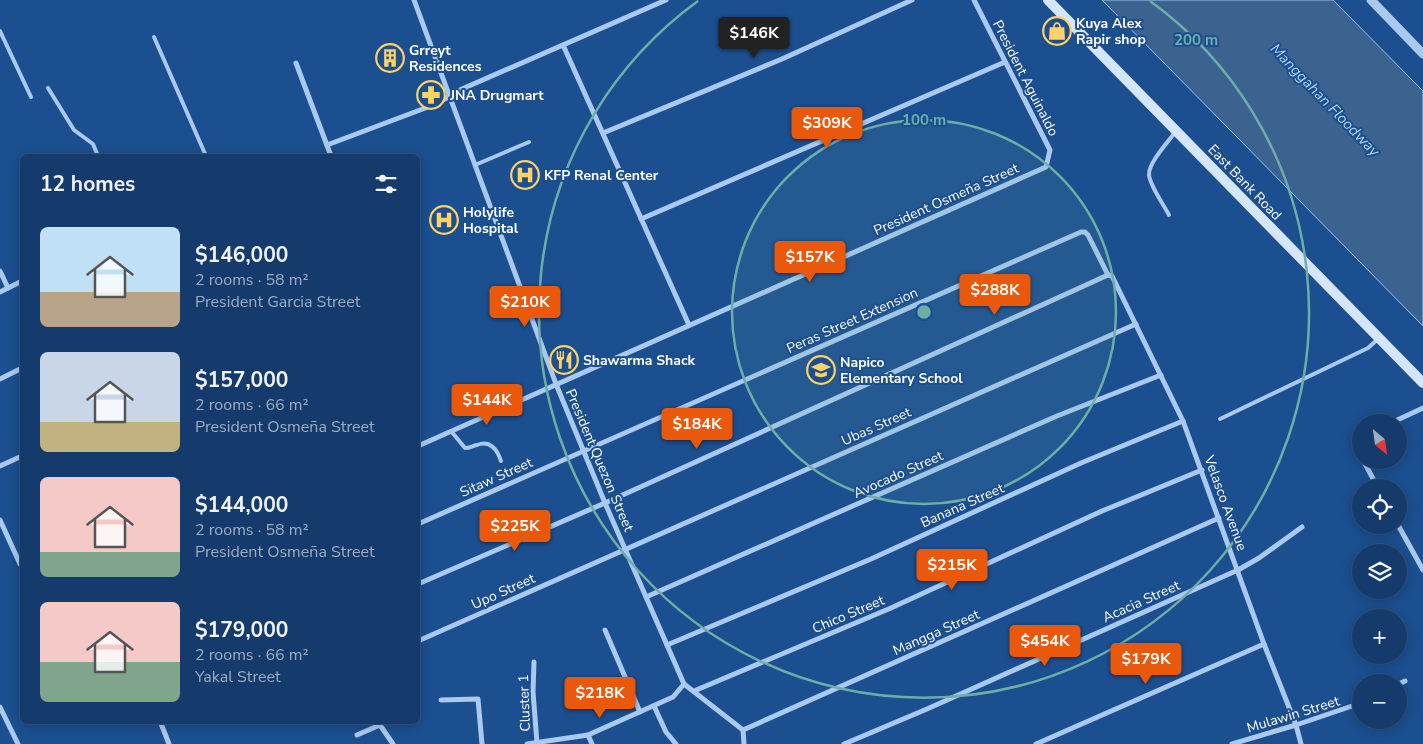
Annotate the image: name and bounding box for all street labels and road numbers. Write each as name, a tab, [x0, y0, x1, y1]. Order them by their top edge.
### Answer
street label: President Aguinaldo	[988, 17, 1063, 140]
street label: East Bank Road	[1204, 140, 1286, 224]
street label: President Osmeña Street	[871, 159, 1022, 240]
street label: Peras Street Extension	[783, 283, 921, 358]
street label: President Quezon Street	[561, 386, 638, 534]
street label: Ubas Street	[838, 403, 914, 450]
street label: Avocado Street	[850, 446, 946, 503]
street label: Velasco Avenue	[1199, 452, 1252, 553]
street label: Sitaw Street	[457, 453, 536, 502]
street label: Banana Street	[917, 479, 1007, 532]
street label: Upo Street	[468, 569, 538, 614]
street label: Acacia Street	[1099, 576, 1183, 627]
street label: Chico Street	[809, 591, 887, 638]
street label: Mangga Street	[890, 605, 983, 660]
street label: Cluster 1	[514, 674, 535, 732]
street label: Mulawin Street	[1244, 691, 1342, 738]

